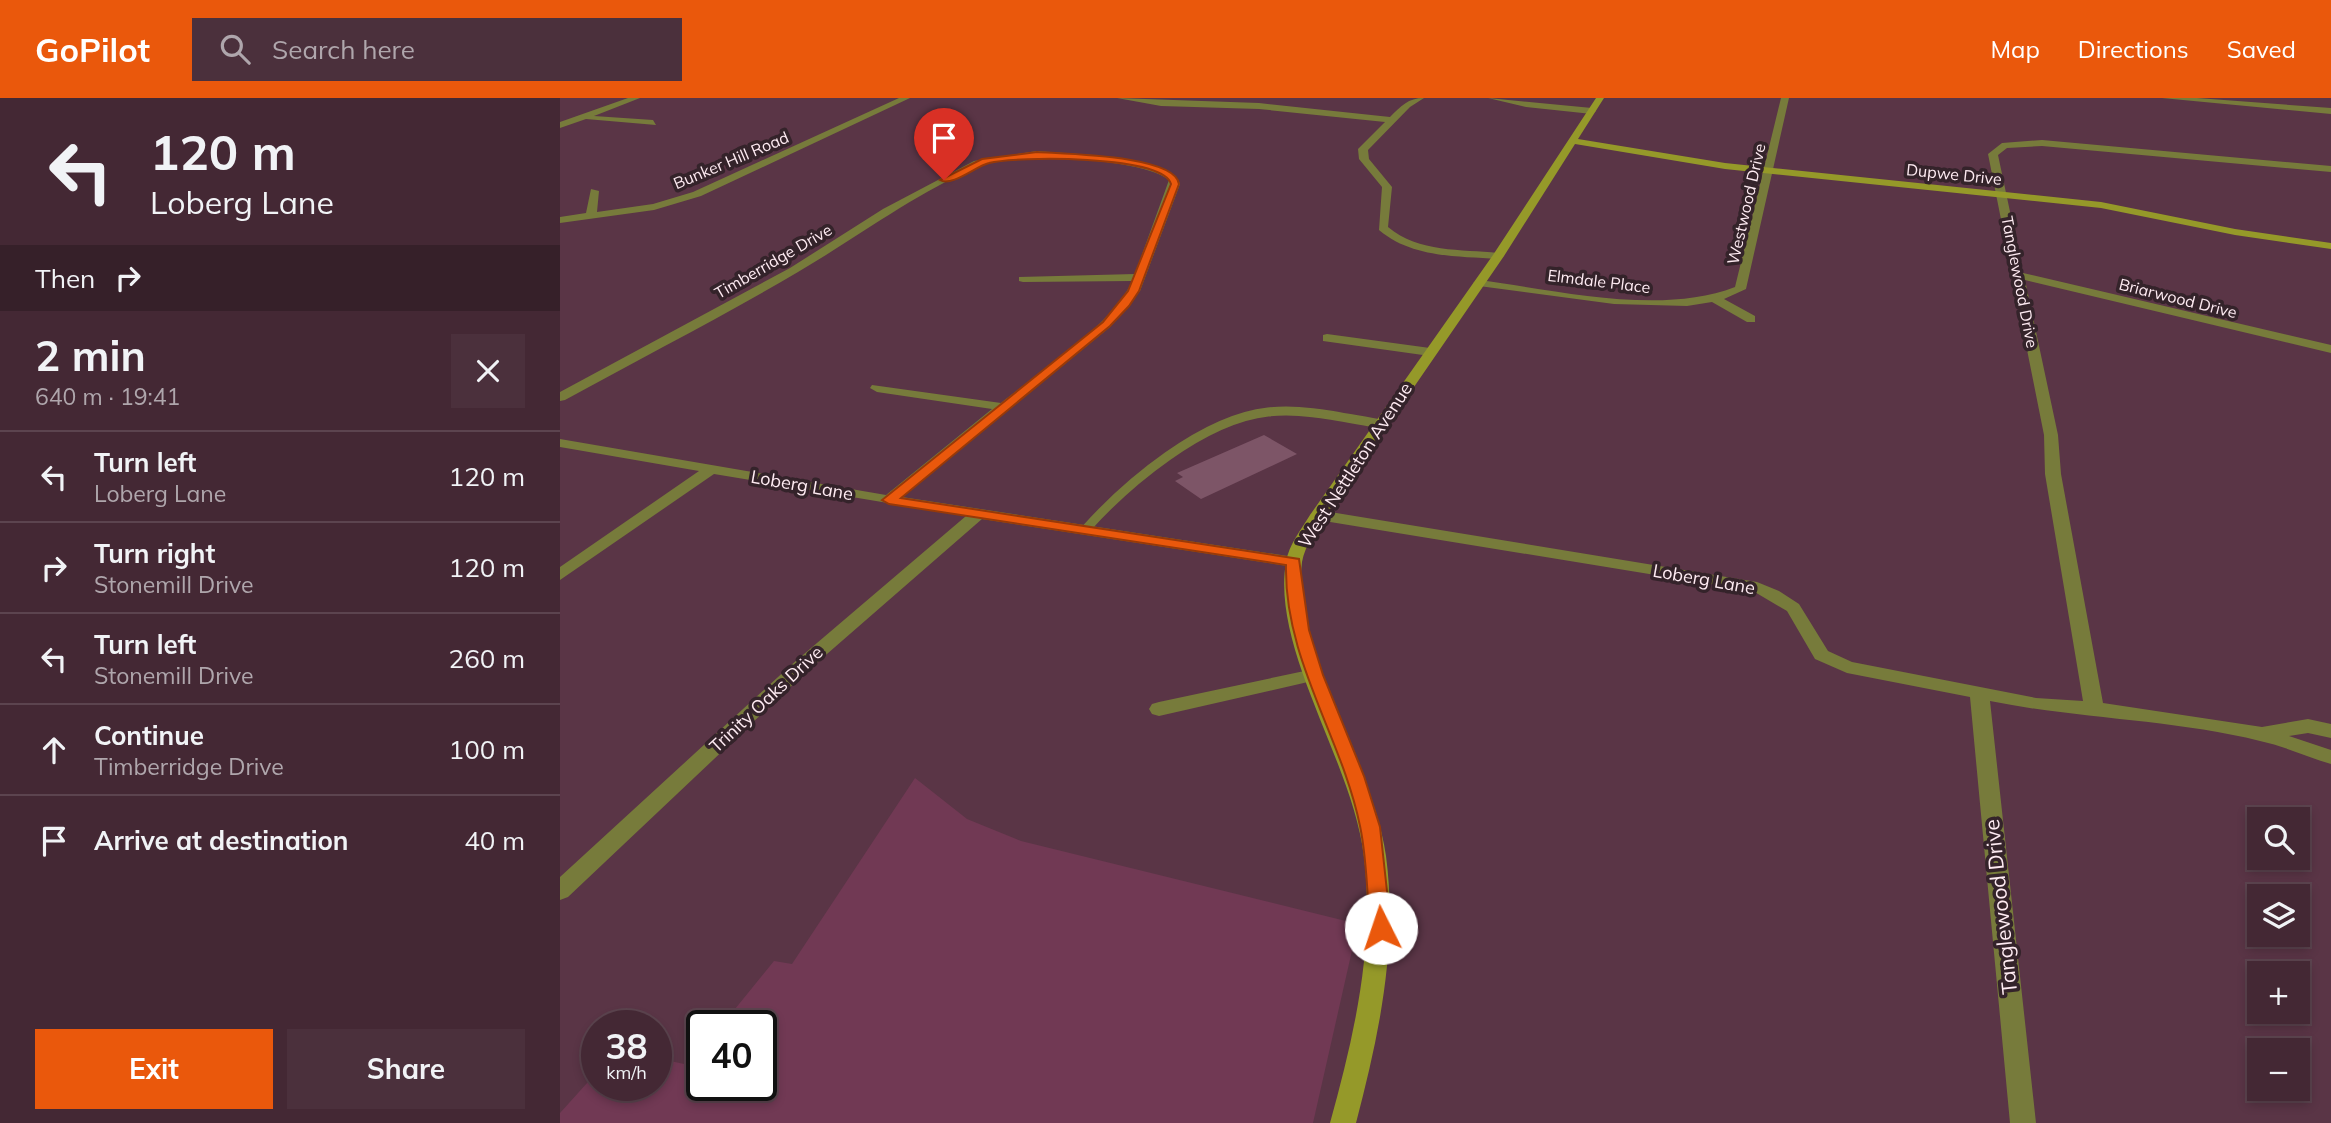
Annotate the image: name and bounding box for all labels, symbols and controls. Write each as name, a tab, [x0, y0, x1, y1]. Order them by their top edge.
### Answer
search box	[192, 18, 682, 81]
text: GoPilot	[35, 29, 150, 70]
icon: search	[216, 30, 254, 68]
text: Search here	[272, 33, 415, 66]
text: Map	[1990, 34, 2040, 64]
text: Directions	[2078, 34, 2189, 64]
text: Saved	[2227, 34, 2296, 64]
pin	[914, 108, 974, 180]
icon: arrive	[925, 119, 963, 157]
text: 120 m	[150, 121, 296, 182]
icon: left	[35, 126, 126, 217]
street label: Bunker Hill Road	[670, 127, 792, 193]
street label: Westwood Drive	[1722, 142, 1770, 266]
street label: Dupwe Drive	[1905, 159, 2003, 189]
text: Loberg Lane	[150, 182, 334, 222]
street label: Tanglewood Drive	[1997, 214, 2043, 350]
street label: Timberridge Drive	[711, 219, 835, 303]
icon: right	[109, 259, 147, 297]
text: Then	[35, 262, 95, 295]
street label: Elmdale Place	[1546, 265, 1652, 297]
street label: Briarwood Drive	[2117, 274, 2239, 322]
text: 2 min	[35, 329, 146, 382]
button: close	[451, 334, 525, 408]
street label: West Nettleton Avenue	[1293, 378, 1417, 552]
text: 640 m · 19:41	[35, 382, 180, 411]
text: Turn left	[94, 446, 196, 479]
icon: left	[35, 458, 73, 496]
text: 120 m	[449, 460, 525, 493]
street label: Loberg Lane	[749, 465, 855, 505]
text: Loberg Lane	[94, 479, 226, 508]
text: Turn right	[94, 537, 215, 570]
icon: right	[35, 549, 73, 587]
text: 120 m	[449, 551, 525, 584]
street label: Loberg Lane	[1651, 559, 1757, 599]
text: Stonemill Drive	[94, 570, 254, 599]
text: Turn left	[94, 628, 196, 661]
icon: left	[35, 640, 73, 678]
street label: Trinity Oaks Drive	[704, 641, 828, 757]
text: 260 m	[449, 642, 525, 675]
text: Stonemill Drive	[94, 661, 254, 690]
text: Continue	[94, 719, 204, 752]
icon: ahead	[35, 731, 73, 769]
text: 100 m	[449, 733, 525, 766]
text: Timberridge Drive	[94, 752, 284, 781]
map controls	[2247, 807, 2310, 1101]
button: search	[2247, 807, 2310, 870]
street label: Tanglewood Drive	[1978, 818, 2022, 996]
icon: arrive	[35, 822, 73, 860]
text: Arrive at destination	[94, 824, 349, 857]
text: 40 m	[464, 824, 525, 857]
button: layers	[2247, 884, 2310, 947]
position arrow	[1344, 891, 1418, 965]
button: +	[2247, 961, 2310, 1024]
speed limit sign: 40	[686, 1010, 777, 1101]
text: 38	[605, 1024, 648, 1068]
button: Exit	[35, 1029, 273, 1109]
button: Share	[287, 1029, 525, 1109]
button: −	[2247, 1038, 2310, 1101]
text: km/h	[606, 1061, 647, 1084]

